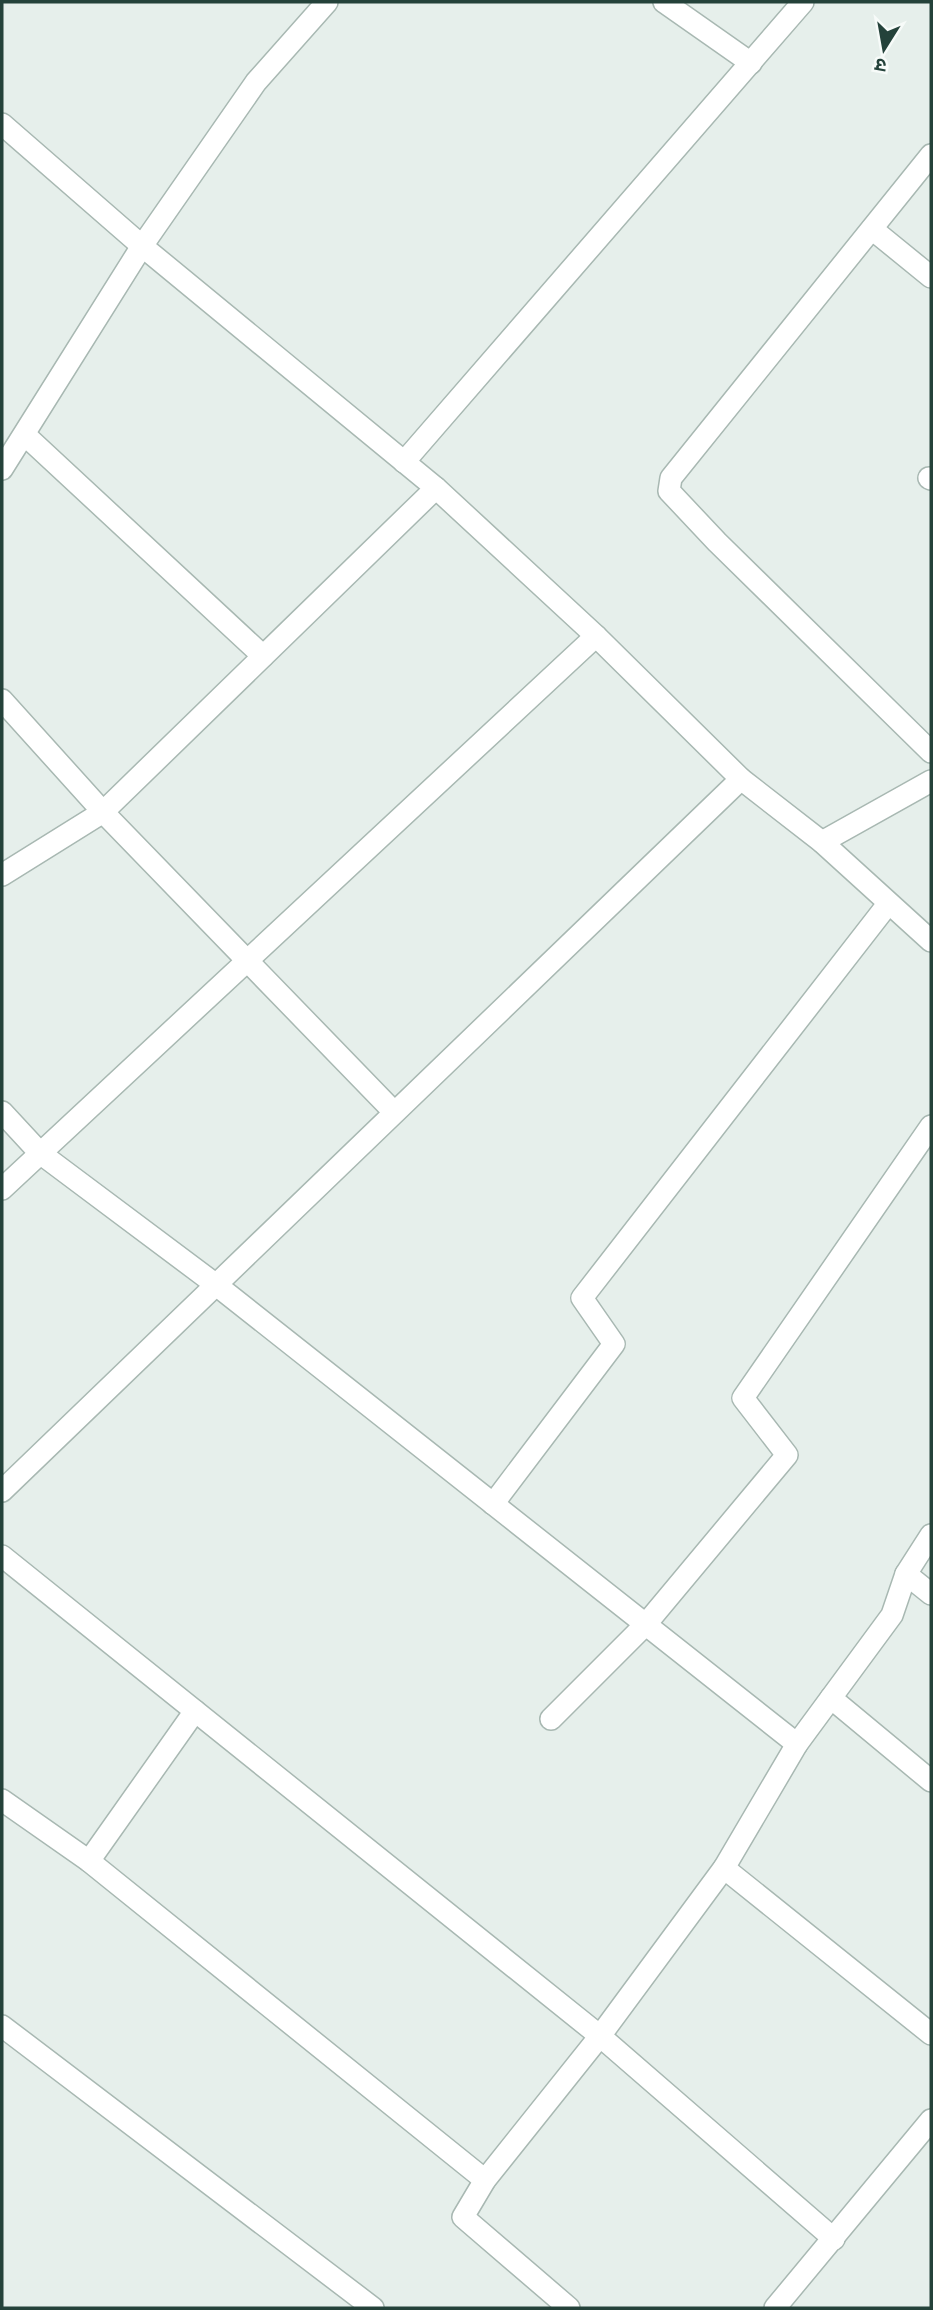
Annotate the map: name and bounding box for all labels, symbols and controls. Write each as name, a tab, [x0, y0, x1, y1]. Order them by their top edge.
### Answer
north arrow	[849, 14, 919, 84]
text: उ	[872, 53, 889, 78]

